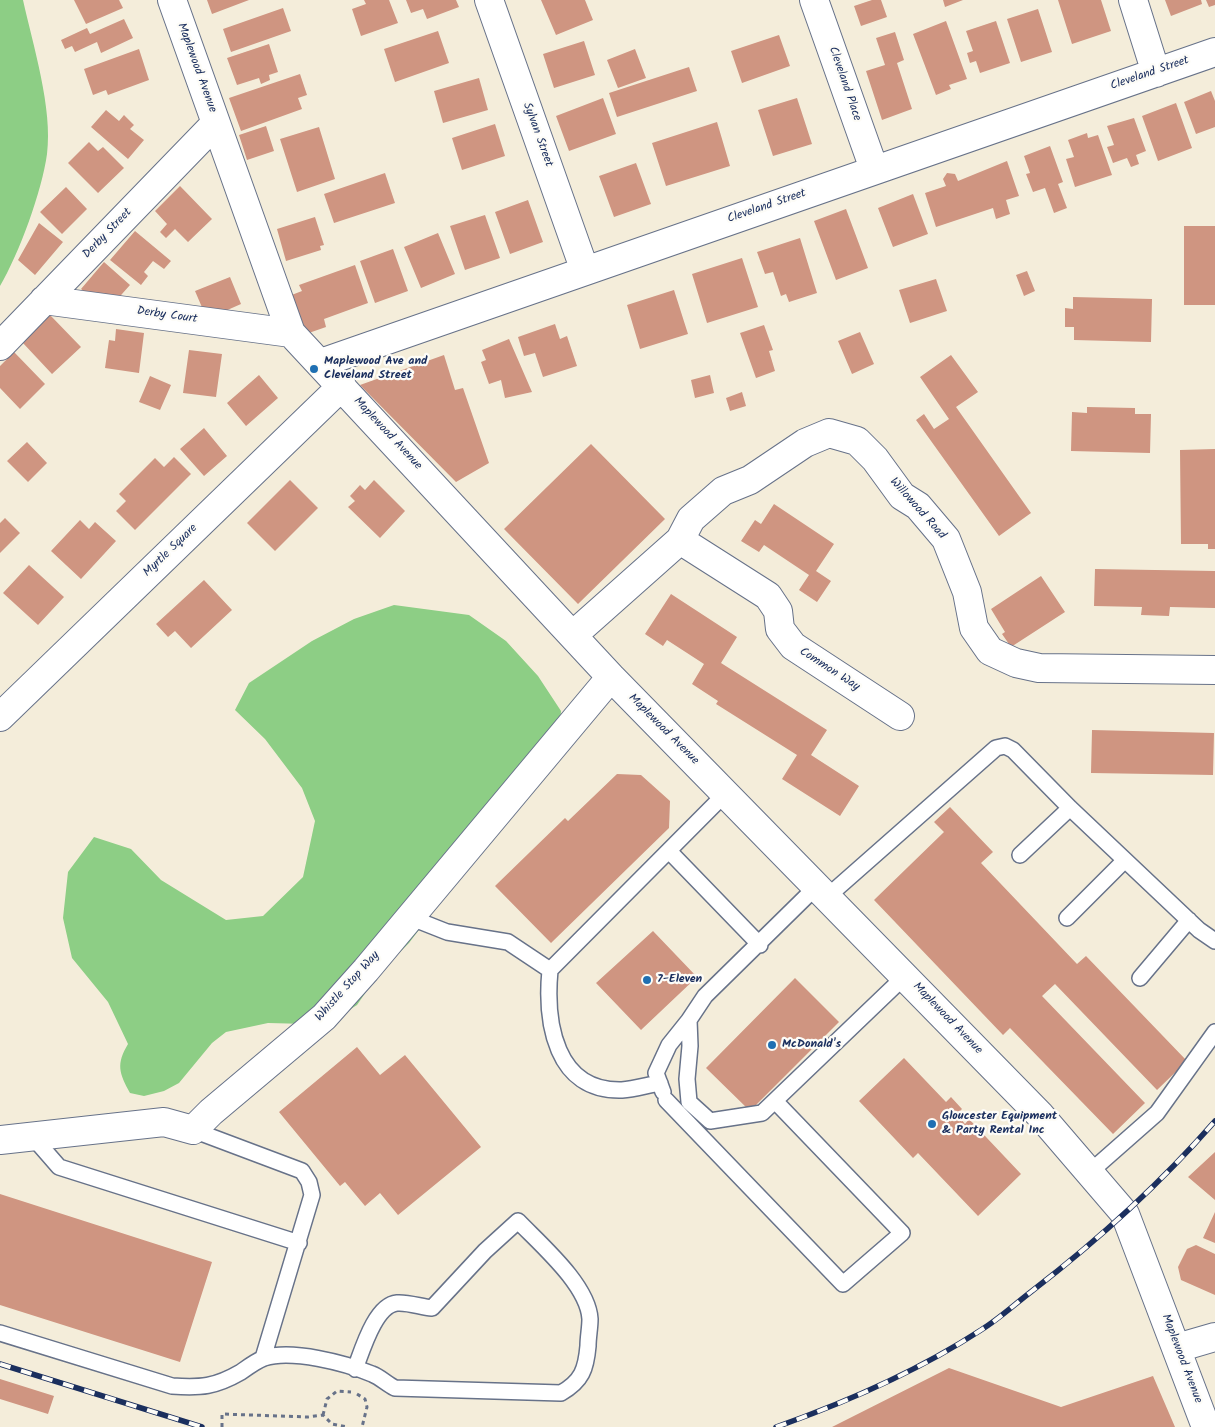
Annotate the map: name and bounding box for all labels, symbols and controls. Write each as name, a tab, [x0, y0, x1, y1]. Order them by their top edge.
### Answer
street label: Maplewood Avenue	[173, 21, 219, 115]
street label: Cleveland Place	[825, 45, 863, 123]
street label: Cleveland Street	[1109, 54, 1191, 94]
street label: Sylvan Street	[519, 101, 555, 169]
street label: Cleveland Street	[726, 187, 808, 227]
street label: Derby Street	[80, 206, 136, 262]
street label: Derby Court	[136, 305, 198, 327]
place label: Maplewood Ave and Cleveland Street	[324, 355, 428, 383]
marker: Maplewood Ave and Cleveland Street	[308, 363, 320, 375]
street label: Maplewood Avenue	[350, 395, 424, 473]
street label: Willowood Road	[886, 475, 948, 543]
street label: Myrtle Square	[141, 522, 201, 580]
street label: Common Way	[796, 645, 862, 695]
street label: Maplewood Avenue	[625, 692, 701, 768]
street label: Whistle Stop Way	[313, 949, 383, 1025]
place label: 7-Eleven	[657, 973, 702, 987]
marker: 7-Eleven	[641, 974, 653, 986]
street label: Maplewood Avenue	[909, 980, 985, 1058]
place label: McDonald's	[782, 1038, 841, 1052]
marker: McDonald's	[766, 1039, 778, 1051]
place label: Gloucester Equipment & Party Rental Inc	[942, 1110, 1057, 1138]
marker: Gloucester Equipment & Party Rental Inc	[926, 1118, 938, 1130]
street label: Maplewood Avenue	[1157, 1312, 1205, 1406]

